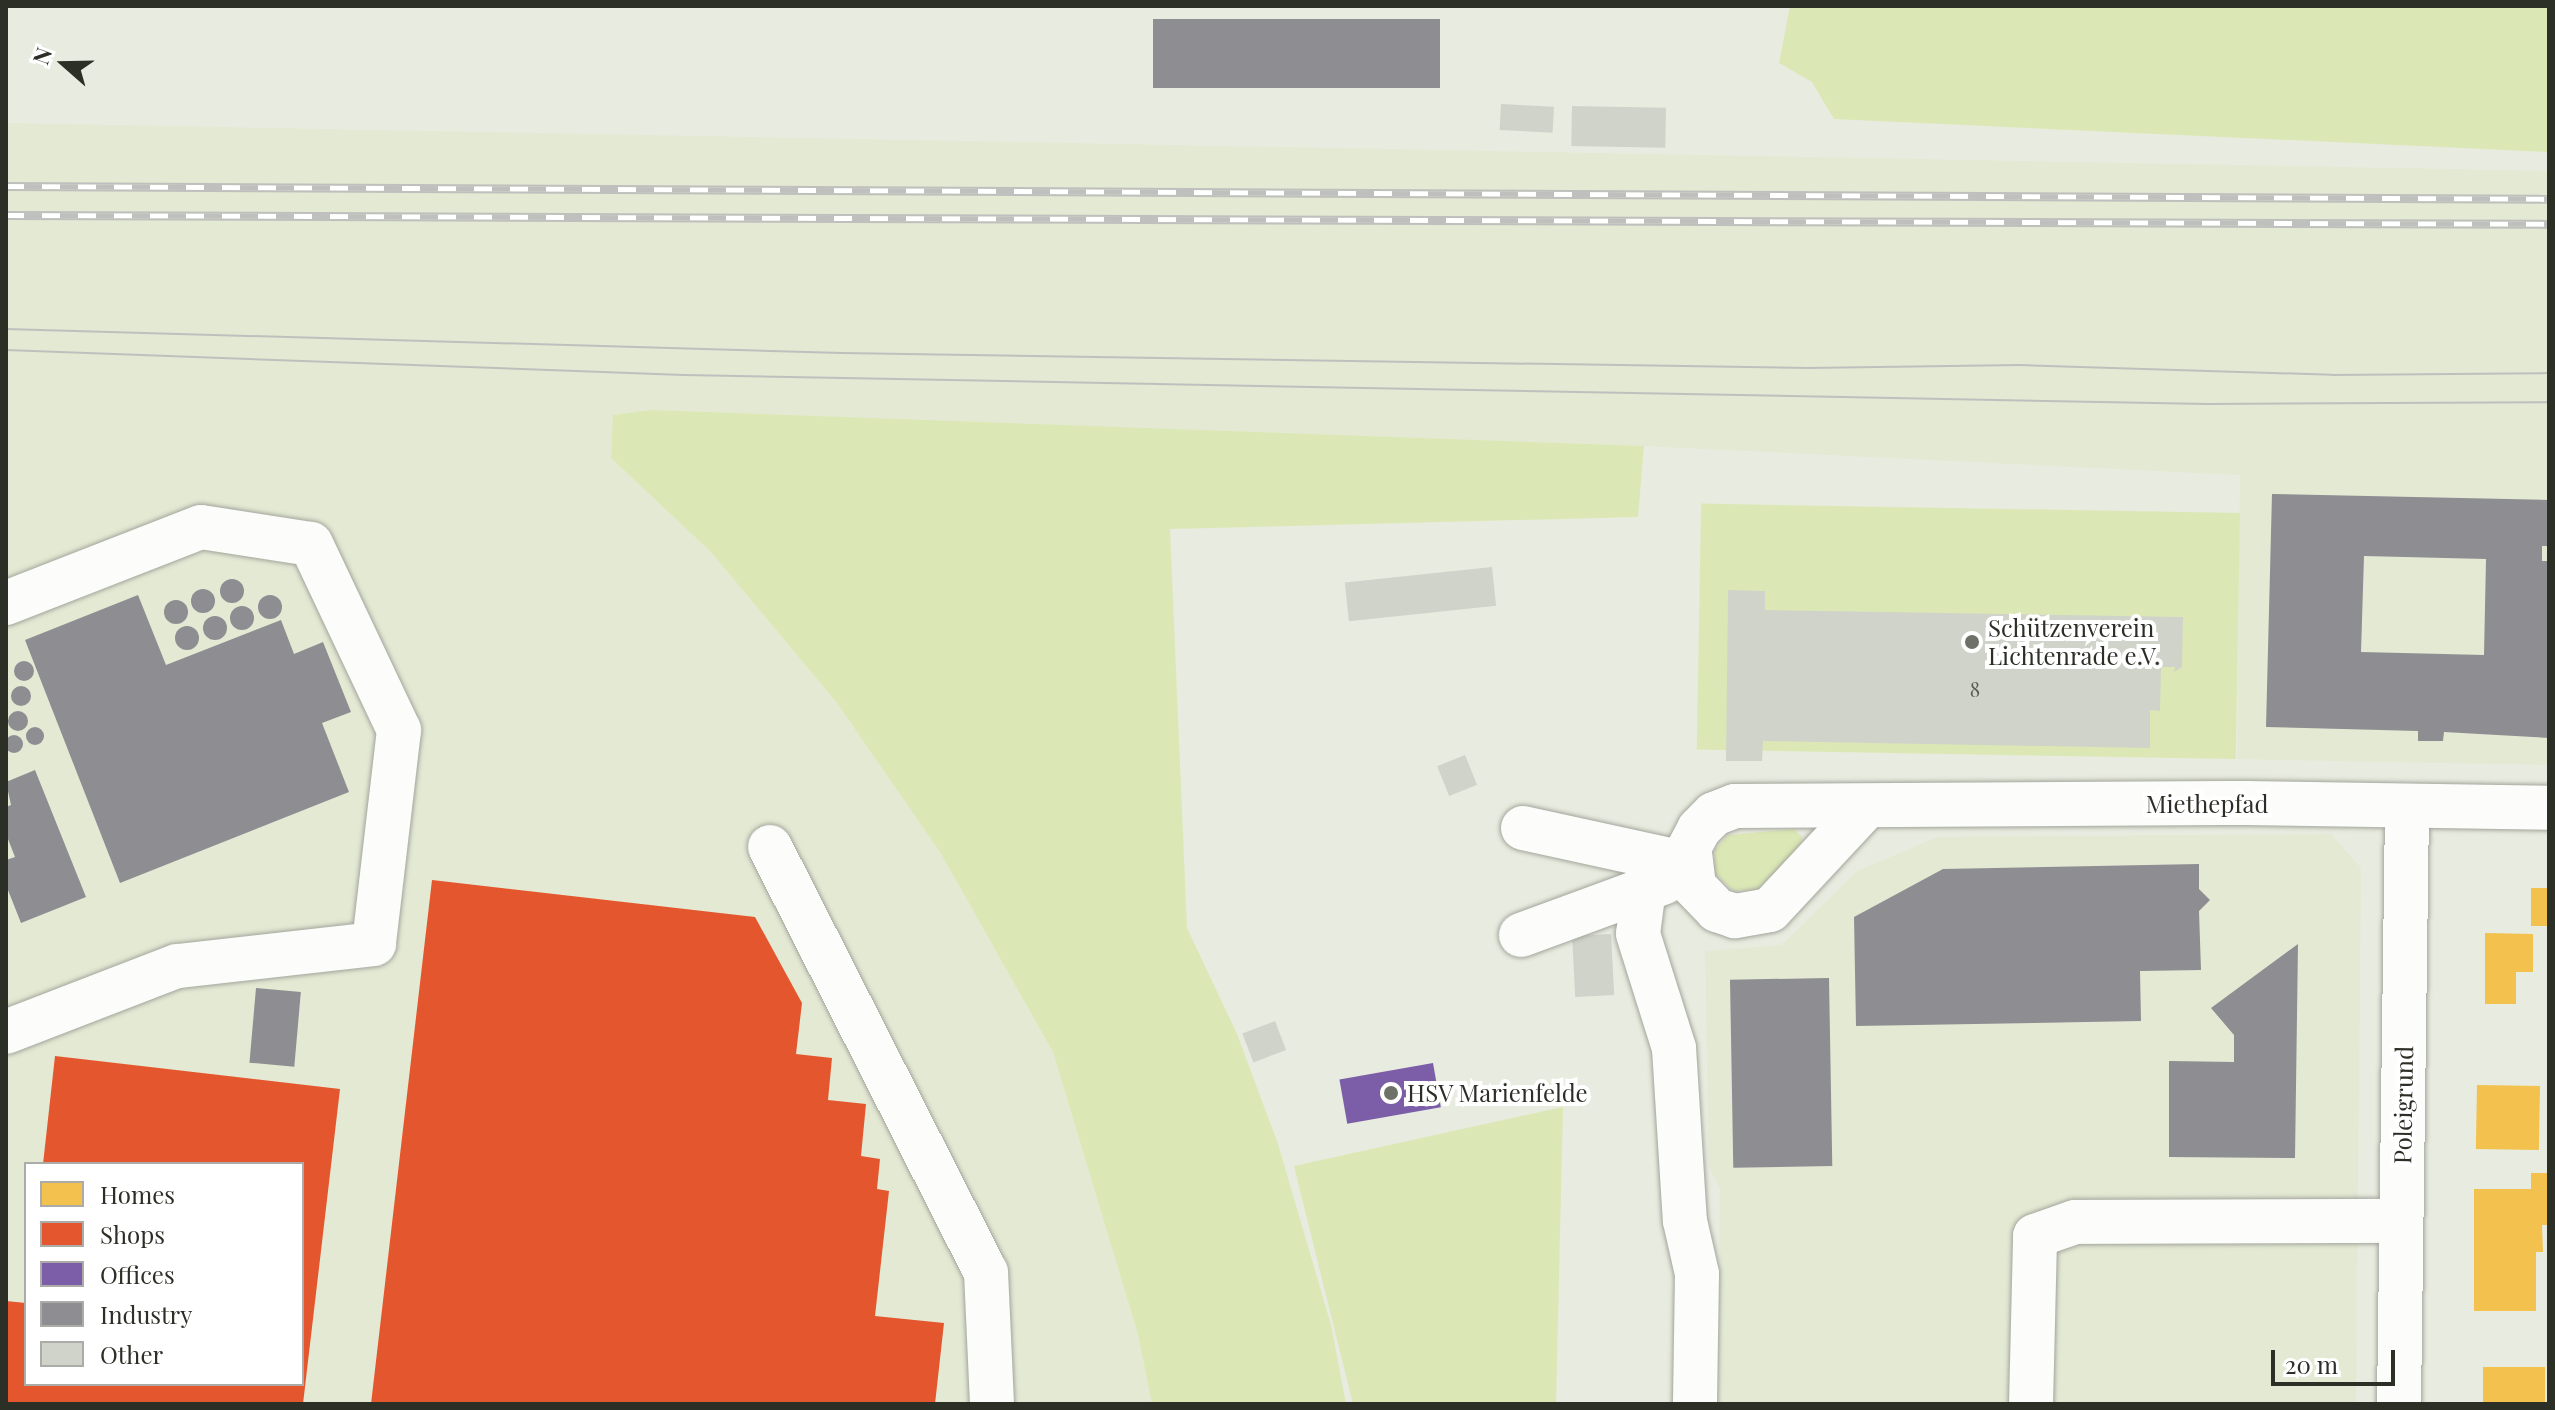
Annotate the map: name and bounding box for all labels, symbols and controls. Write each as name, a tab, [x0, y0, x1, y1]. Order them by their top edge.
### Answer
north arrow	[24, 24, 104, 104]
text: N	[25, 43, 58, 68]
place label: Schützenverein Lichtenrade e.V.	[1988, 614, 2160, 670]
marker: Schützenverein Lichtenrade e.V.	[1963, 633, 1981, 651]
house number: 8	[1970, 676, 1980, 700]
street label: Miethepfad	[2146, 790, 2268, 818]
street label: Poleigrund	[2388, 1046, 2418, 1164]
place label: HSV Marienfelde	[1407, 1079, 1589, 1107]
marker: HSV Marienfelde	[1382, 1084, 1400, 1102]
legend	[24, 1162, 304, 1386]
text: Homes	[100, 1178, 175, 1210]
text: Shops	[100, 1218, 165, 1250]
text: Offices	[100, 1258, 175, 1290]
text: Industry	[100, 1298, 192, 1330]
scale bar	[2275, 1334, 2399, 1384]
text: Other	[100, 1338, 163, 1370]
text: 20 m	[2285, 1348, 2338, 1380]

